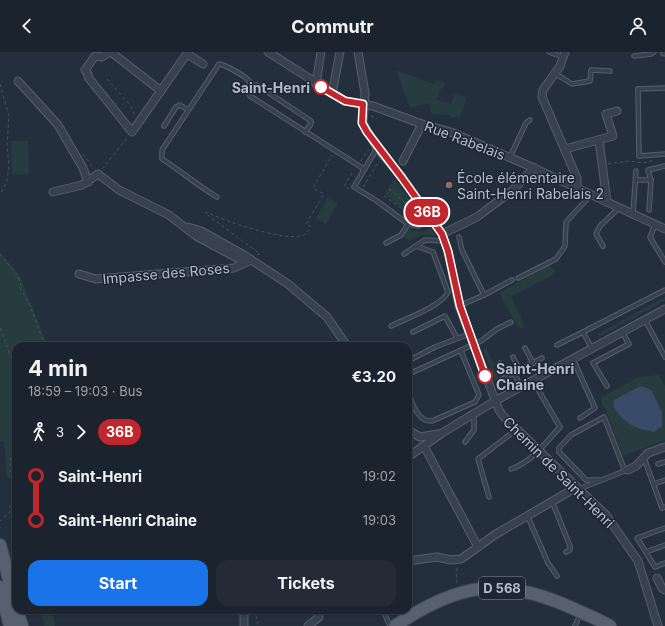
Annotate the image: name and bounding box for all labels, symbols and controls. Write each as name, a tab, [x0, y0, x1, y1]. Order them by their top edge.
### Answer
icon: back	[16, 15, 38, 37]
icon: person	[627, 15, 649, 37]
text: Commutr	[291, 16, 374, 37]
place label: Saint-Henri	[232, 79, 310, 96]
marker: Saint-Henri	[313, 79, 329, 95]
street label: Rue Rabelais	[422, 117, 508, 163]
place label: École élémentaire Saint-Henri Rabelais 2	[457, 169, 604, 202]
marker: École élémentaire Saint-Henri Rabelais 2	[444, 180, 454, 190]
line badge: 36B	[404, 199, 450, 225]
text: 36B	[413, 203, 441, 220]
street label: Impasse des Roses	[102, 259, 230, 287]
text: 4 min	[28, 355, 88, 381]
place label: Saint-Henri Chaine	[496, 360, 575, 393]
text: €3.20	[352, 367, 396, 386]
marker: Saint-Henri Chaine	[477, 368, 493, 384]
text: 18:59 – 19:03 · Bus	[28, 383, 142, 399]
street label: Chemin de Saint-Henri	[500, 413, 618, 531]
icon: walk	[28, 421, 50, 443]
icon: forward	[70, 421, 92, 443]
text: 36B	[106, 423, 133, 440]
text: 3	[56, 424, 64, 440]
text: Saint-Henri	[58, 467, 142, 486]
text: 19:02	[363, 468, 396, 484]
text: Saint-Henri Chaine	[58, 511, 197, 530]
text: 19:03	[363, 512, 396, 528]
button: Start	[28, 560, 208, 606]
button: Tickets	[216, 560, 396, 606]
road number: D 568	[479, 577, 525, 599]

